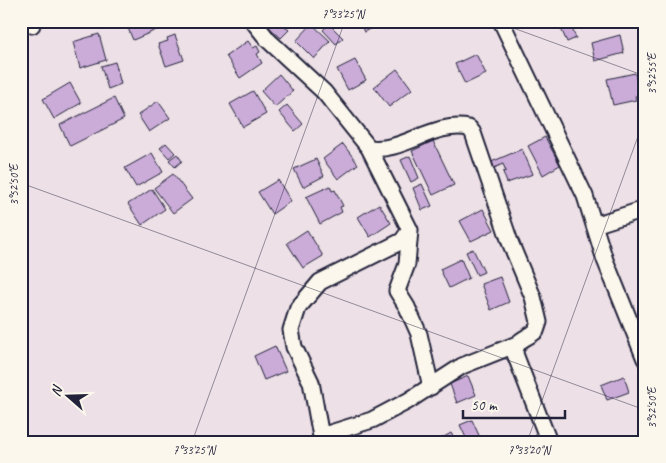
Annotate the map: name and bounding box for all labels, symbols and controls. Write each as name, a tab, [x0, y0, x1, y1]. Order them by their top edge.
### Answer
text: 7°33'25"N	[322, 6, 366, 22]
text: 3°52'55"E	[644, 52, 660, 95]
text: 3°52'50"E	[6, 163, 22, 206]
north arrow	[42, 370, 92, 420]
text: N	[47, 383, 67, 399]
text: 3°52'50"E	[644, 386, 660, 429]
scale bar	[463, 388, 566, 420]
text: 50 m	[471, 396, 498, 415]
text: 7°33'25"N	[173, 442, 217, 458]
text: 7°33'20"N	[508, 442, 552, 458]

